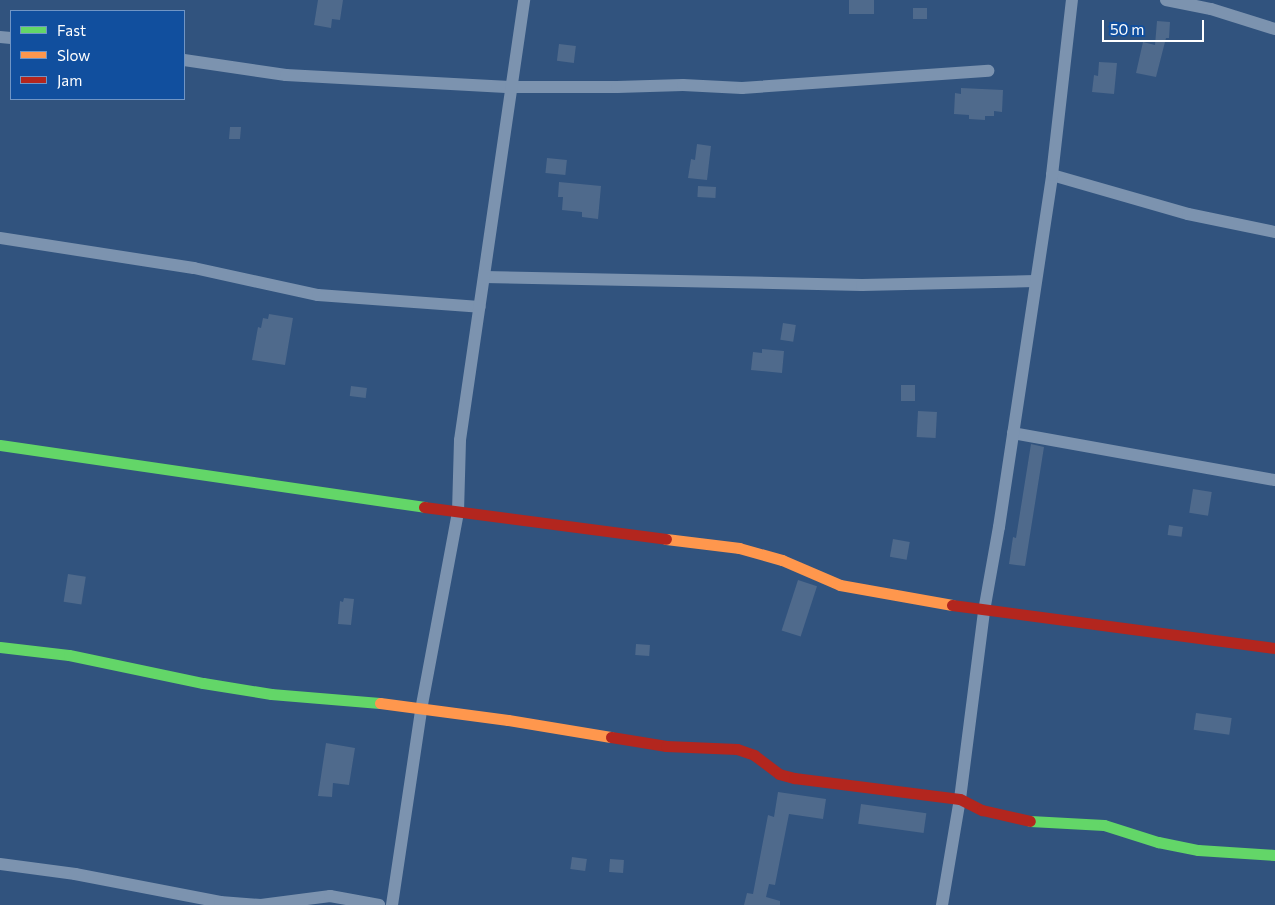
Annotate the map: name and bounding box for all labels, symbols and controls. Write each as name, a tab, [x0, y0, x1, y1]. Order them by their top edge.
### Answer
legend	[10, 10, 185, 100]
scale bar	[1105, 10, 1208, 42]
text: 50 m	[1110, 20, 1144, 38]
text: Fast	[57, 21, 86, 39]
text: Slow	[57, 46, 90, 64]
text: Jam	[57, 71, 82, 89]

